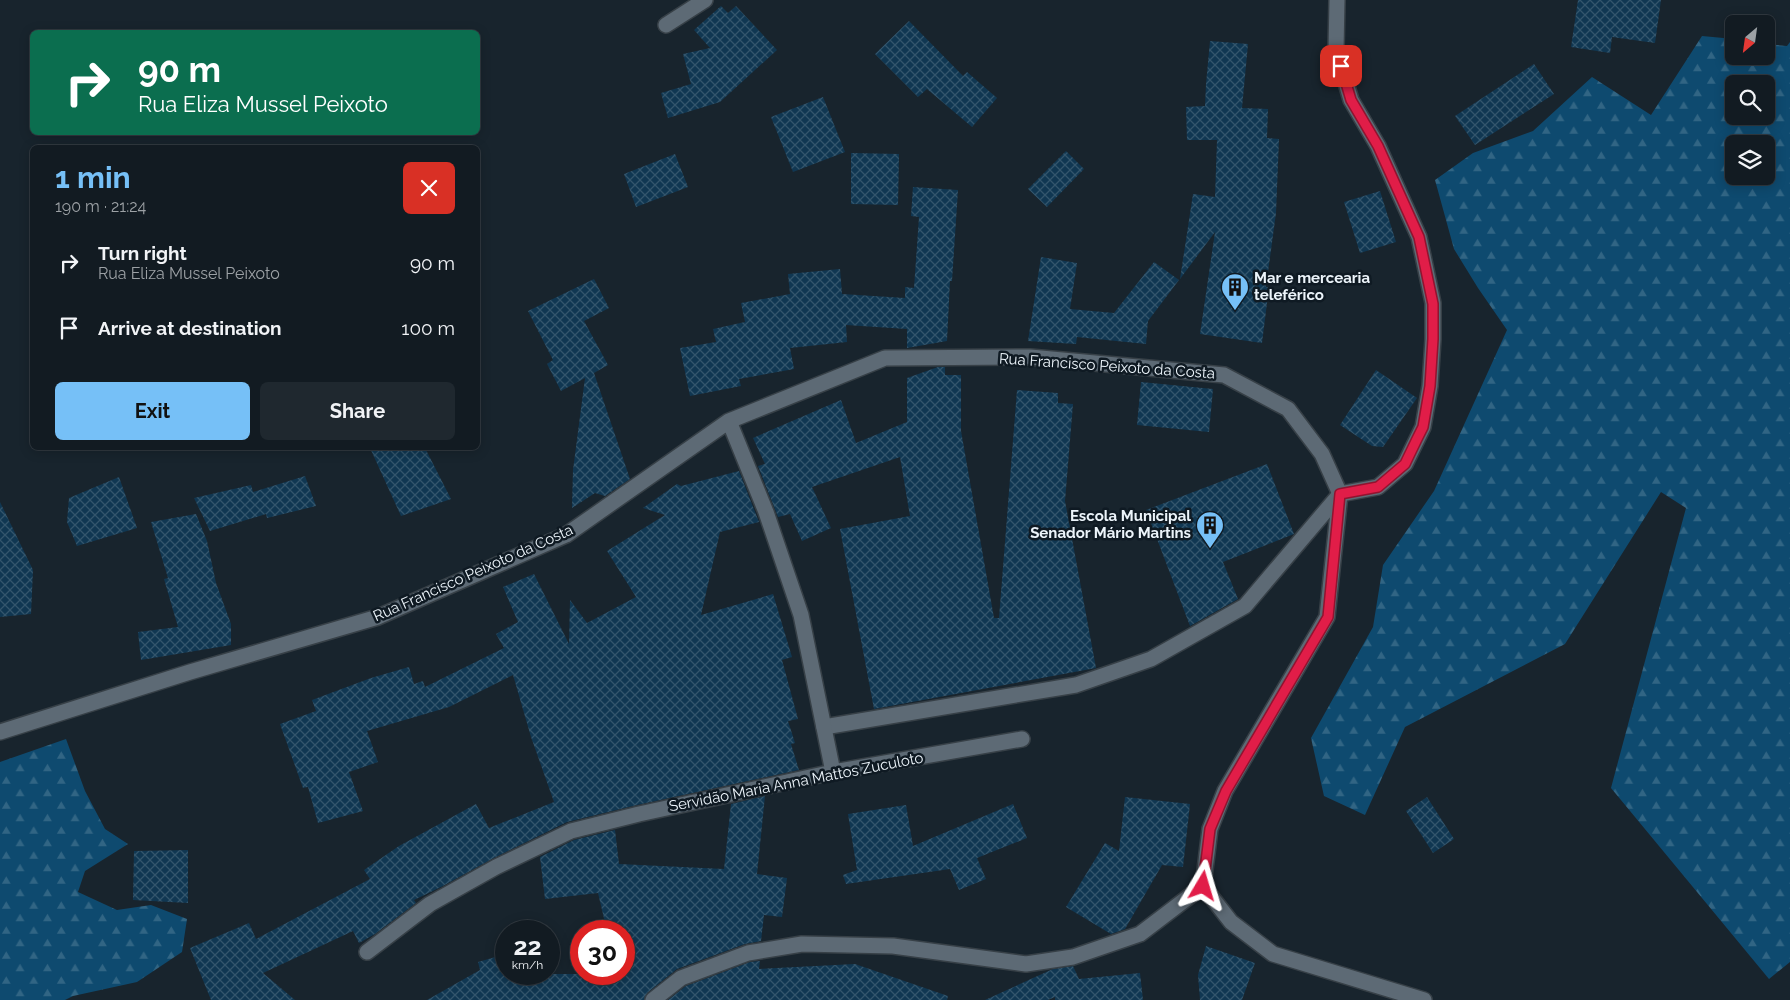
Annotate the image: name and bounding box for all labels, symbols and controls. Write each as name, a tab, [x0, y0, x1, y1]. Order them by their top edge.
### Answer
north arrow	[1725, 15, 1775, 65]
map controls	[1725, 15, 1775, 185]
pin	[1320, 45, 1362, 87]
text: 90 m	[138, 49, 221, 90]
icon: right	[55, 50, 120, 115]
icon: arrive	[1327, 52, 1355, 80]
button: search	[1725, 75, 1775, 125]
text: Rua Eliza Mussel Peixoto	[138, 91, 388, 117]
button: layers	[1725, 135, 1775, 185]
text: 1 min	[55, 160, 131, 195]
button: close	[403, 162, 455, 214]
text: 190 m · 21:24	[55, 197, 146, 216]
text: Turn right	[98, 242, 187, 264]
icon: right	[55, 249, 83, 277]
text: 90 m	[410, 252, 455, 274]
text: Rua Eliza Mussel Peixoto	[98, 264, 280, 283]
place label: Mar e mercearia teleférico	[1254, 269, 1370, 304]
building icon: Mar e mercearia teleférico	[1220, 272, 1250, 311]
icon: arrive	[55, 314, 83, 342]
text: Arrive at destination	[98, 317, 282, 339]
text: 100 m	[401, 317, 455, 339]
street label: Rua Francisco Peixoto da Costa	[998, 349, 1216, 383]
button: Exit	[55, 382, 250, 440]
button: Share	[260, 382, 455, 440]
place label: Escola Municipal Senador Mário Martins	[1030, 507, 1191, 542]
building icon: Escola Municipal Senador Mário Martins	[1195, 510, 1225, 549]
street label: Rua Francisco Peixoto da Costa	[370, 521, 576, 625]
street label: Servidão Maria Anna Mattos Zuculoto	[667, 748, 925, 816]
position arrow	[1176, 859, 1228, 911]
speed limit sign: 30	[570, 920, 635, 985]
text: 22	[513, 931, 542, 961]
text: km/h	[512, 958, 543, 972]

